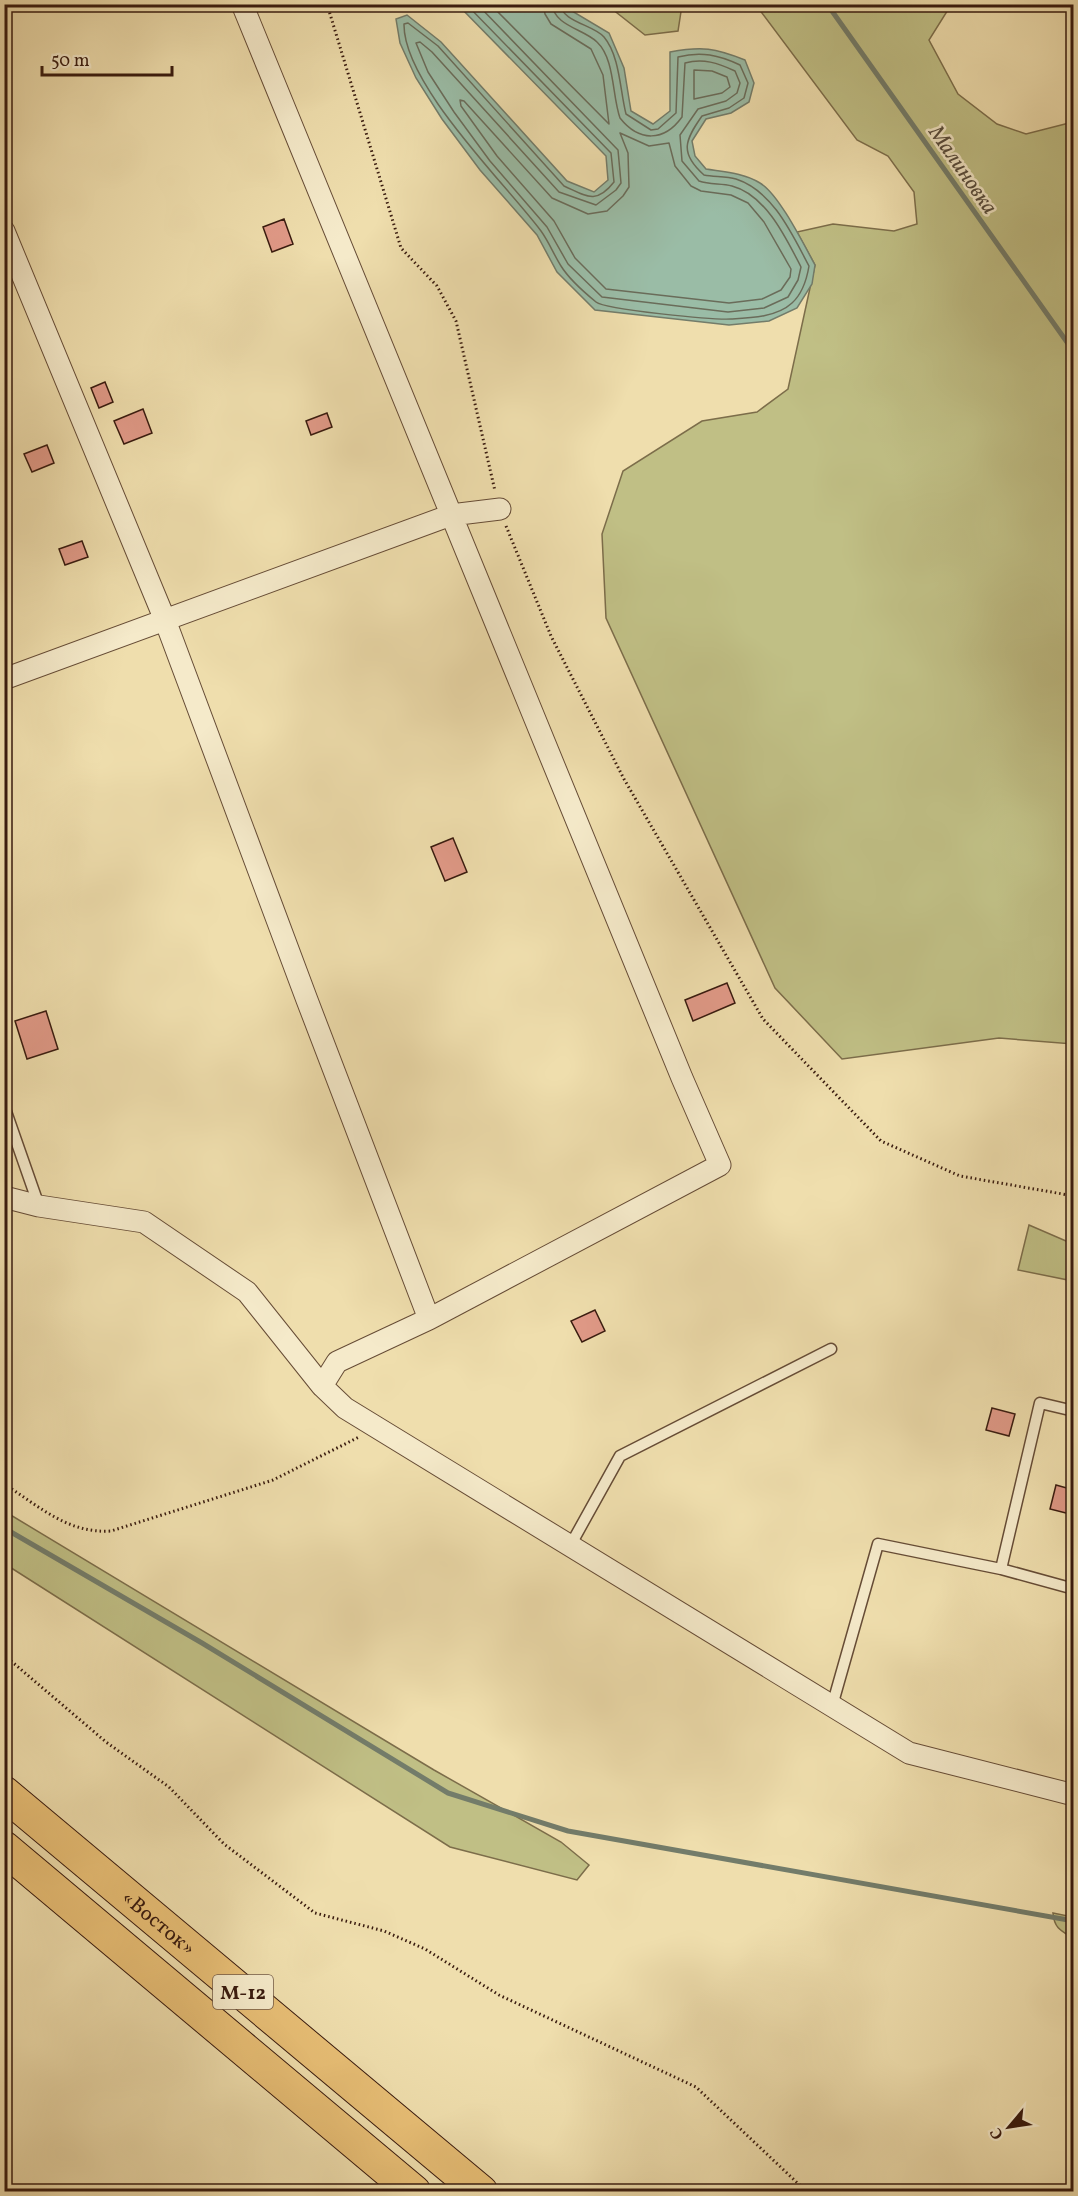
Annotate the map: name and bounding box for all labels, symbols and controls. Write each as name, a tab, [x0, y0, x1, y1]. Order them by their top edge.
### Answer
scale bar	[42, 39, 172, 77]
text: 50 m	[51, 49, 90, 74]
water label: Малиновка	[919, 119, 1004, 221]
street label: «Восток»	[115, 1884, 201, 1963]
road number: М-12	[213, 1975, 273, 2009]
north arrow	[979, 2097, 1039, 2157]
text: С	[986, 2123, 1010, 2143]

